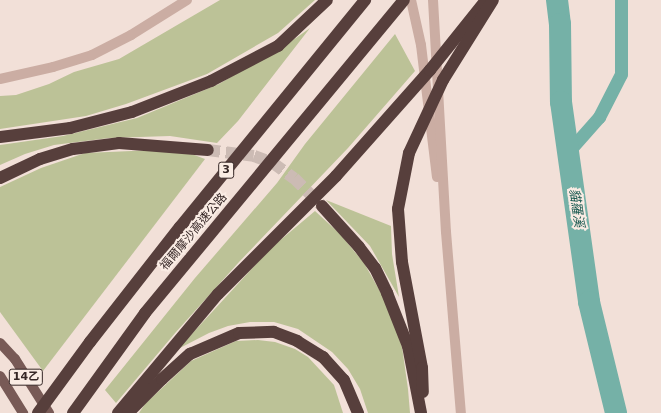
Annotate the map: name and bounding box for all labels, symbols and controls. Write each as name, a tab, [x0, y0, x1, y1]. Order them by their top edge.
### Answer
road number: 3	[218, 161, 234, 179]
water label: 貓羅溪	[566, 188, 586, 228]
street label: 福爾摩沙高速公路	[158, 191, 230, 273]
road number: 14乙	[8, 368, 44, 386]

